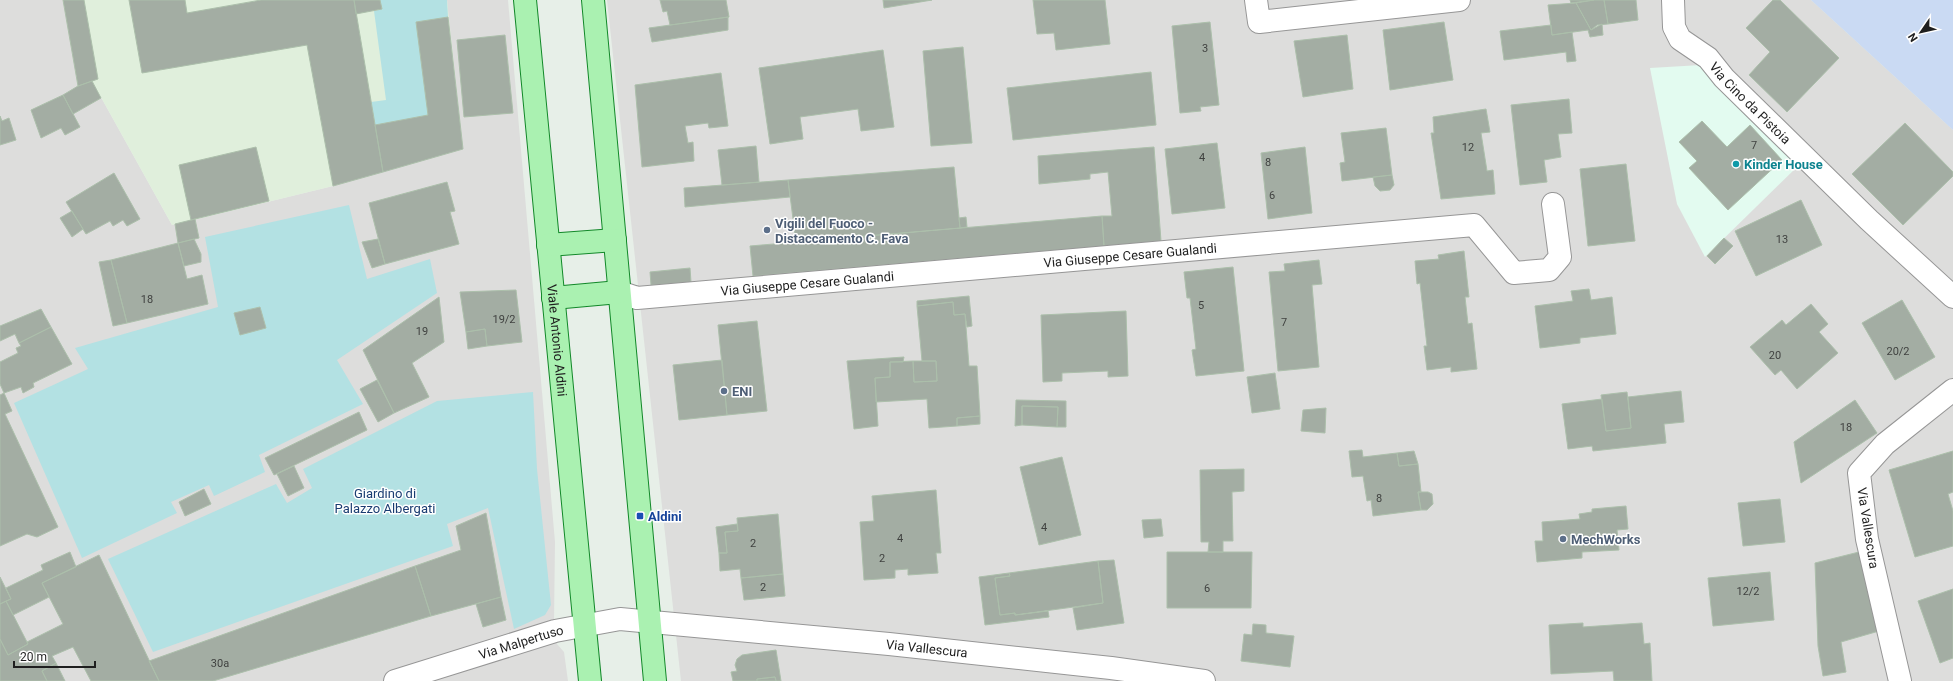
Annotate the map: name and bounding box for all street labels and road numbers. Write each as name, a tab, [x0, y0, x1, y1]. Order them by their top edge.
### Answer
street label: Via Cino da Pistoia	[1707, 59, 1794, 147]
street label: Via Giuseppe Cesare Gualandi	[1043, 240, 1217, 270]
street label: Via Giuseppe Cesare Gualandi	[720, 268, 895, 298]
street label: Viale Antonio Aldini	[545, 284, 570, 397]
street label: Via Vallescura	[1854, 486, 1882, 570]
street label: Via Malpertuso	[477, 622, 565, 662]
street label: Via Vallescura	[885, 636, 968, 660]

